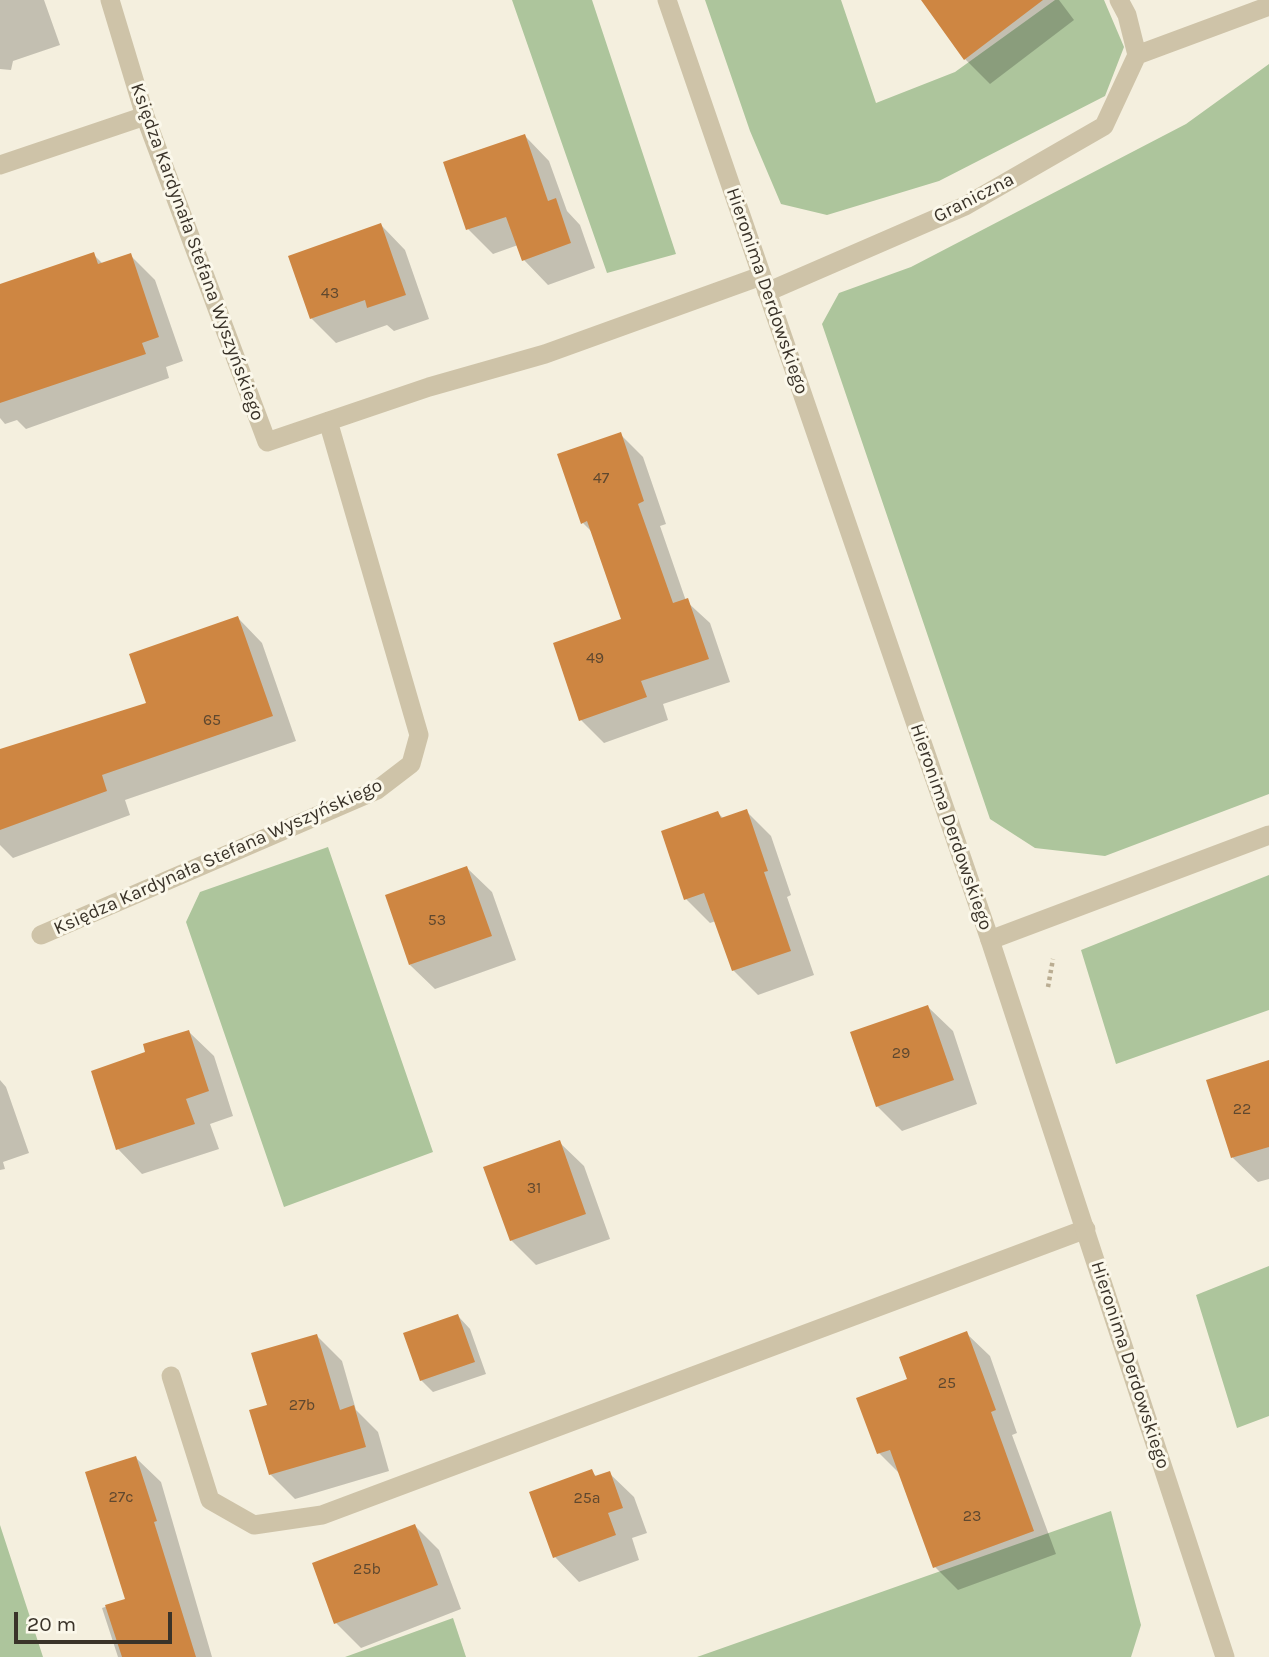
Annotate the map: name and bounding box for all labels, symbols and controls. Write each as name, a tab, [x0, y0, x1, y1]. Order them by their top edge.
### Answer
street label: Księdza Kardynała Stefana Wyszyńskiego	[125, 80, 269, 424]
street label: Graniczna	[930, 168, 1018, 228]
street label: Hieronima Derdowskiego	[721, 185, 813, 397]
house number: 43	[321, 283, 339, 303]
house number: 47	[593, 468, 609, 488]
house number: 49	[586, 648, 604, 668]
house number: 65	[203, 710, 221, 730]
street label: Hieronima Derdowskiego	[905, 721, 997, 933]
street label: Księdza Kardynała Stefana Wyszyńskiego	[50, 774, 386, 940]
house number: 53	[428, 910, 446, 930]
house number: 29	[892, 1043, 910, 1063]
house number: 22	[1233, 1099, 1251, 1119]
house number: 31	[527, 1178, 541, 1198]
street label: Hieronima Derdowskiego	[1086, 1258, 1174, 1472]
house number: 25	[938, 1373, 956, 1393]
house number: 27b	[289, 1395, 315, 1415]
house number: 27c	[108, 1487, 134, 1507]
house number: 25a	[573, 1488, 601, 1508]
house number: 23	[963, 1506, 981, 1526]
house number: 25b	[353, 1559, 381, 1579]
scale bar	[18, 1598, 175, 1642]
text: 20 m	[27, 1612, 76, 1636]

